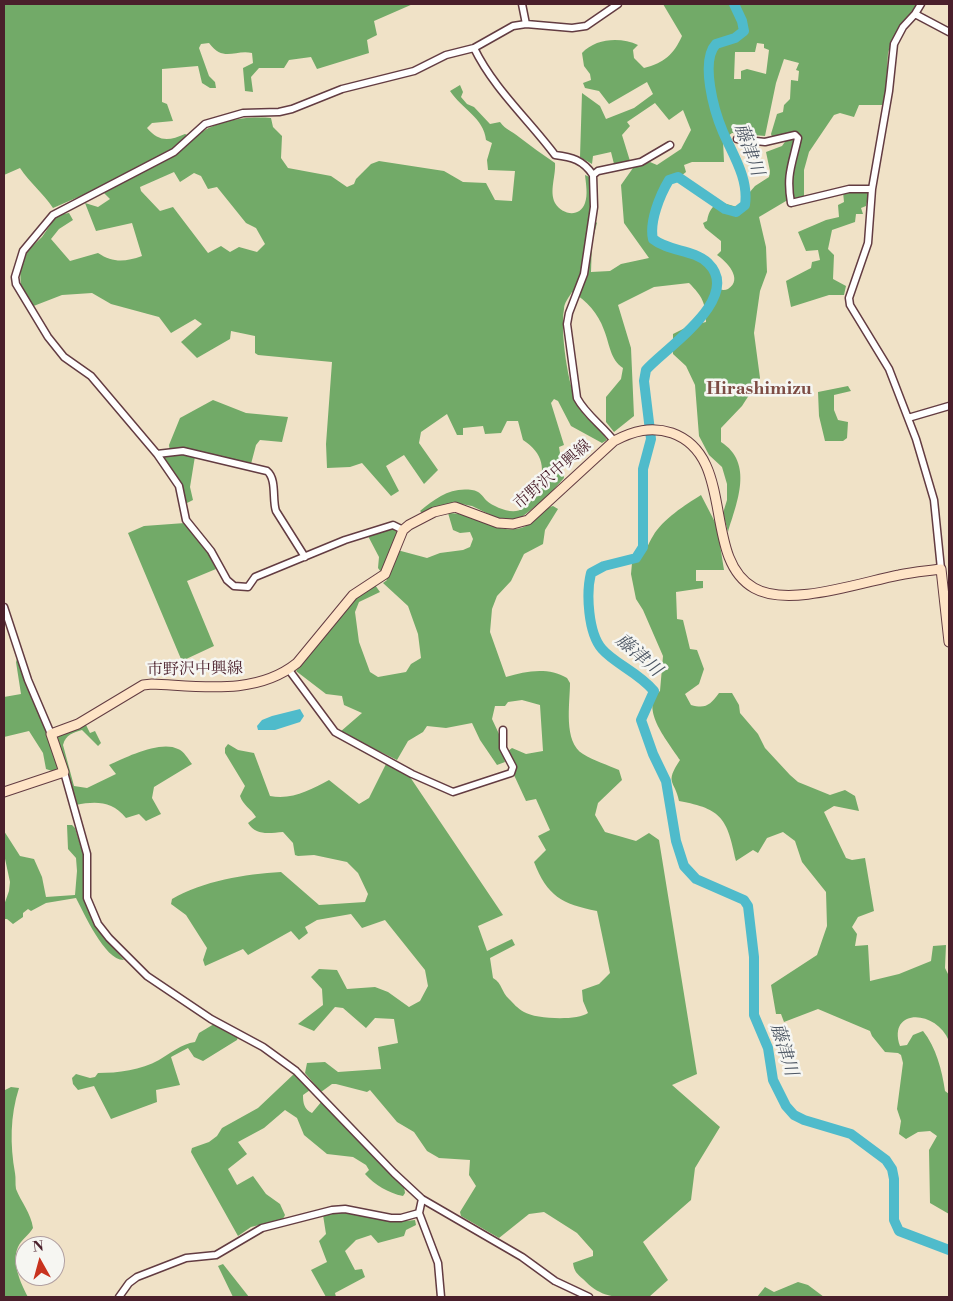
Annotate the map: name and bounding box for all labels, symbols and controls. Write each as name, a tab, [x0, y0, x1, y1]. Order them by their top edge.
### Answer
water label: 藤津川	[729, 121, 767, 179]
district label: Hirashimizu	[706, 379, 812, 401]
street label: 市野沢中興線	[510, 436, 596, 514]
water label: 藤津川	[611, 630, 665, 682]
street label: 市野沢中興線	[147, 660, 243, 680]
water label: 藤津川	[765, 1021, 801, 1079]
north arrow	[15, 1236, 65, 1286]
text: N	[32, 1237, 45, 1257]

